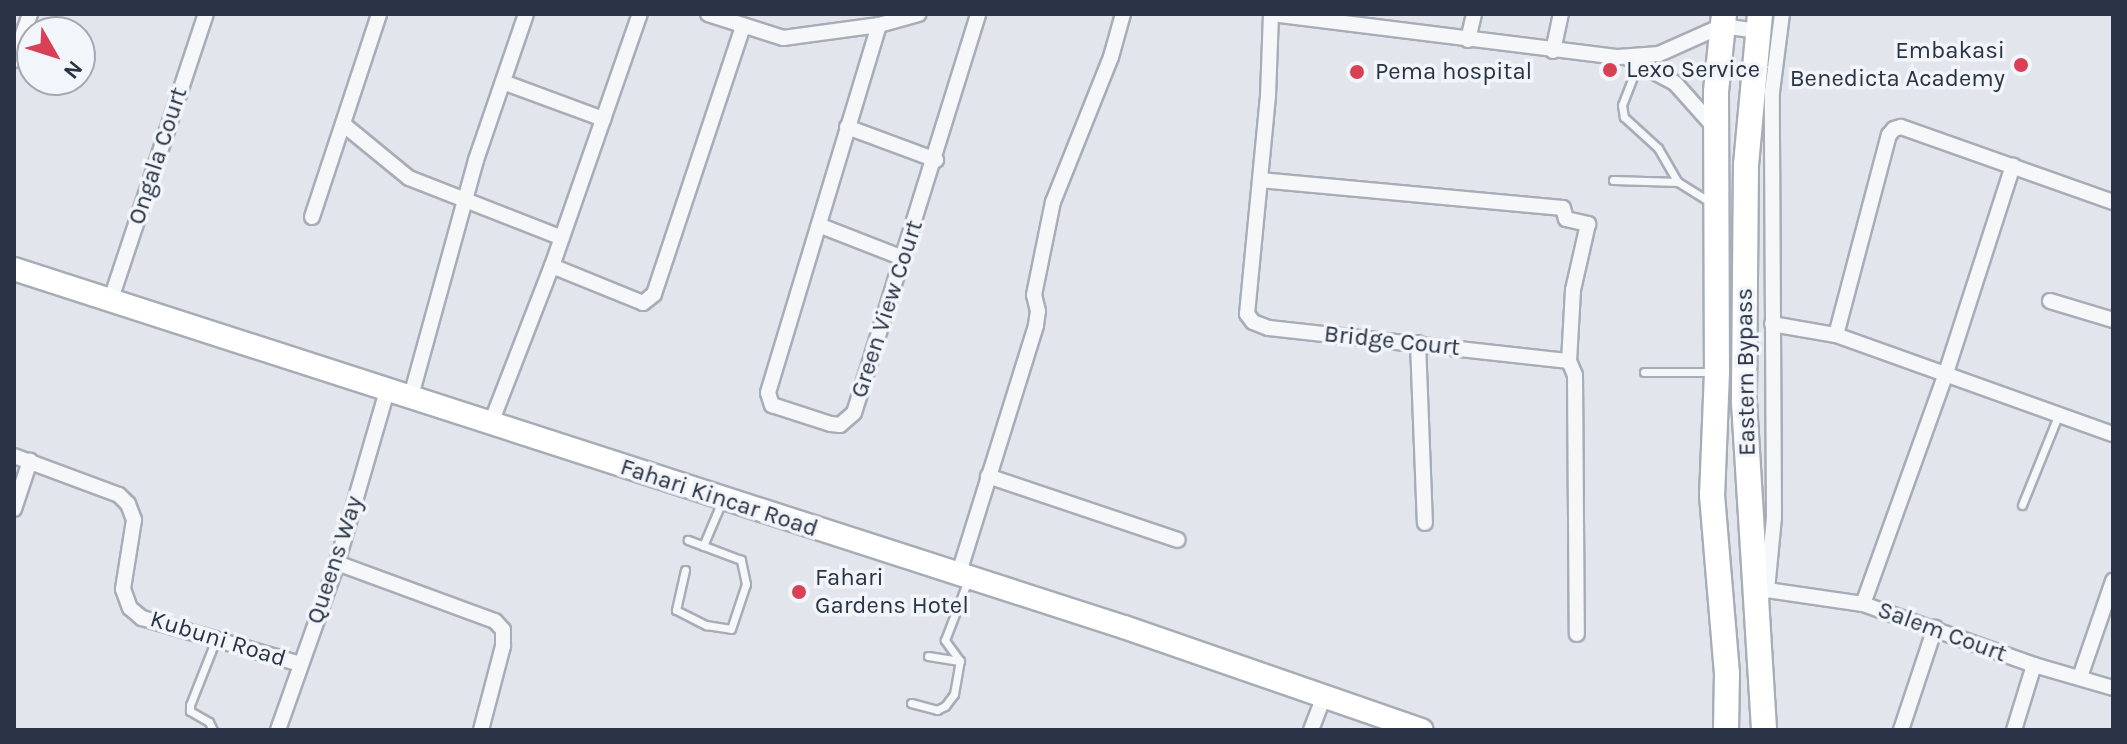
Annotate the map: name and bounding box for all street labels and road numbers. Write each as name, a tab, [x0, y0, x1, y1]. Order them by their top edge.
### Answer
street label: Ongala Court	[122, 84, 194, 228]
street label: Green View Court	[845, 217, 929, 401]
street label: Eastern Bypass	[1730, 288, 1762, 456]
street label: Bridge Court	[1323, 320, 1461, 362]
street label: Fahari Kincar Road	[617, 452, 821, 544]
street label: Queens Way	[301, 492, 369, 628]
street label: Salem Court	[1874, 595, 2010, 669]
street label: Kubuni Road	[147, 605, 289, 673]

